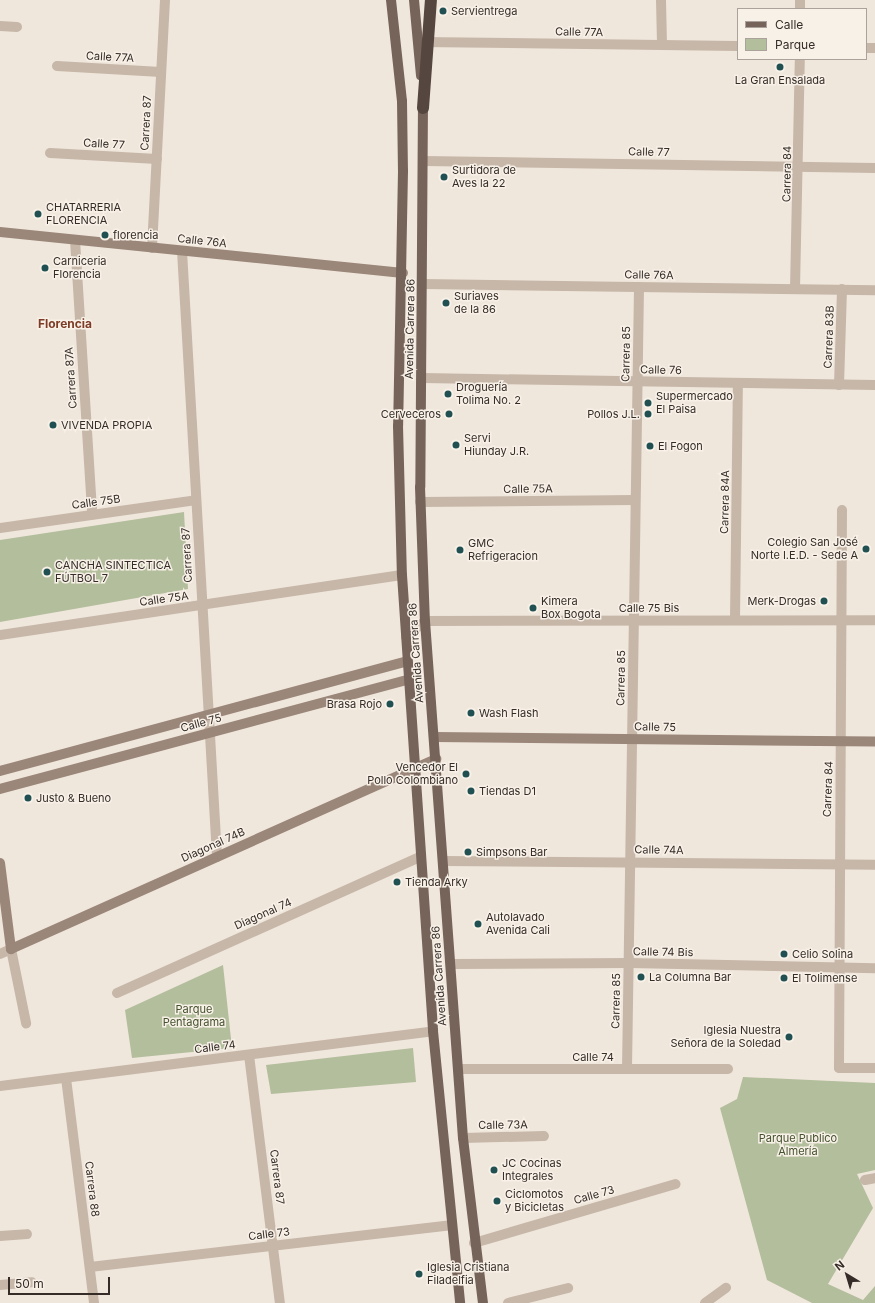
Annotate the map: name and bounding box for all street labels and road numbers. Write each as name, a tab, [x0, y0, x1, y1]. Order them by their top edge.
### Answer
street label: Calle 77A	[555, 25, 603, 39]
street label: Calle 77A	[86, 49, 134, 65]
street label: Carrera 87	[138, 95, 154, 151]
street label: Calle 77	[83, 136, 125, 152]
street label: Calle 77	[628, 145, 670, 159]
street label: Carrera 84	[780, 146, 794, 202]
street label: Calle 76A	[177, 232, 227, 250]
street label: Calle 76A	[624, 268, 674, 282]
street label: Avenida Carrera 86	[403, 279, 417, 379]
street label: Carrera 83B	[821, 305, 837, 369]
street label: Carrera 85	[619, 326, 633, 382]
street label: Carrera 87A	[62, 347, 80, 409]
street label: Calle 76	[640, 363, 682, 377]
street label: Carrera 84A	[718, 470, 732, 534]
street label: Calle 75A	[503, 482, 553, 496]
street label: Calle 75B	[71, 492, 121, 512]
street label: Carrera 87	[179, 527, 195, 583]
street label: Calle 75A	[139, 589, 189, 609]
street label: Calle 75 Bis	[619, 601, 679, 615]
street label: Avenida Carrera 86	[406, 602, 426, 704]
street label: Carrera 85	[614, 650, 628, 706]
street label: Calle 75	[179, 711, 223, 735]
street label: Calle 75	[634, 720, 676, 734]
street label: Carrera 84	[820, 761, 836, 817]
street label: Diagonal 74B	[179, 825, 247, 865]
street label: Calle 74A	[634, 843, 684, 857]
street label: Diagonal 74	[232, 896, 294, 932]
street label: Avenida Carrera 86	[429, 925, 449, 1027]
street label: Calle 74 Bis	[633, 945, 693, 959]
street label: Carrera 85	[609, 973, 623, 1029]
street label: Calle 74	[193, 1038, 237, 1056]
street label: Calle 74	[572, 1050, 614, 1064]
street label: Calle 73A	[478, 1118, 528, 1132]
street label: Carrera 87	[267, 1149, 287, 1205]
street label: Carrera 88	[82, 1160, 102, 1218]
street label: Calle 73	[572, 1183, 616, 1207]
street label: Calle 73	[247, 1225, 291, 1243]

